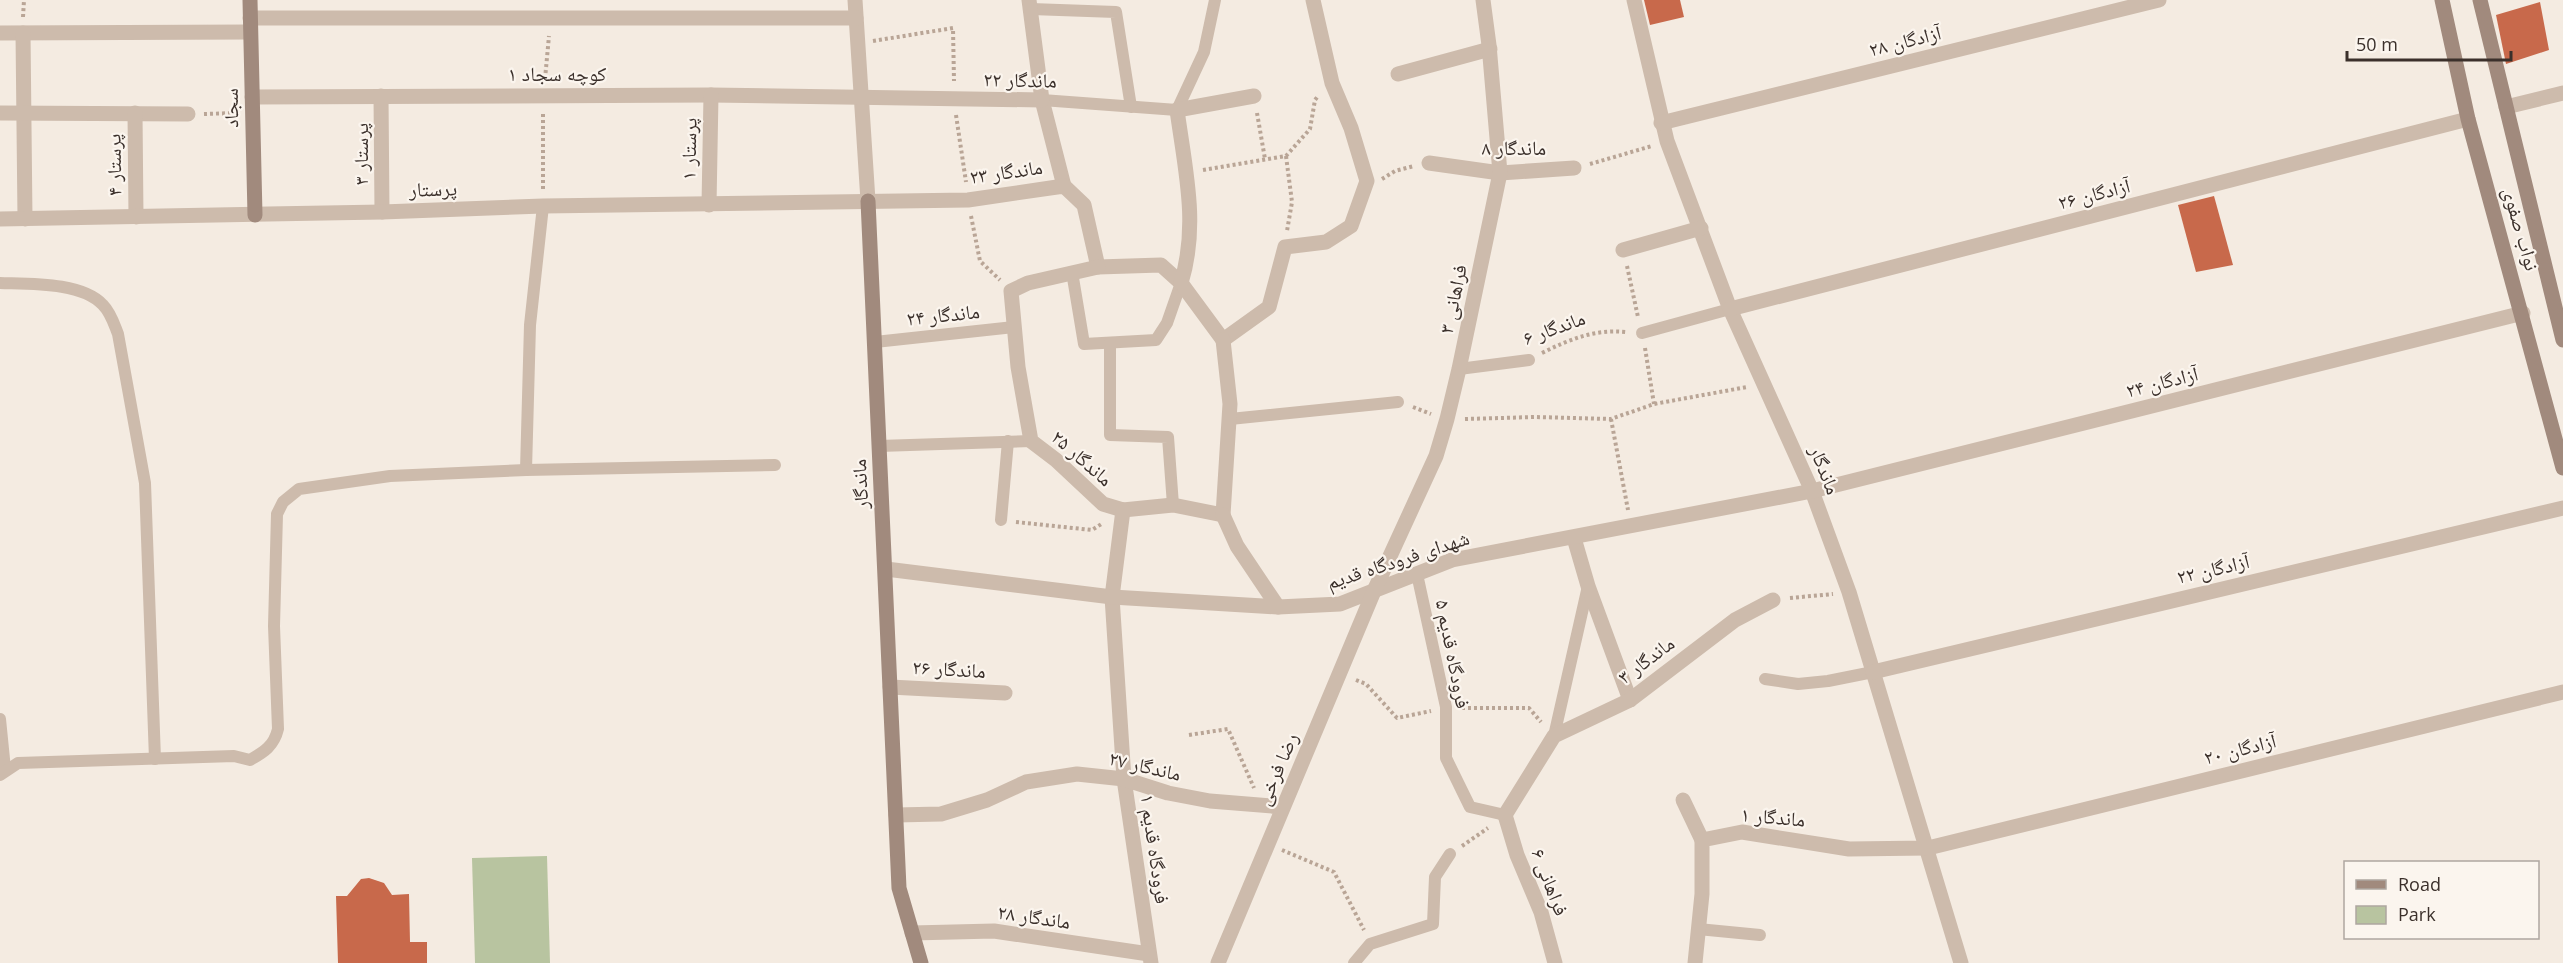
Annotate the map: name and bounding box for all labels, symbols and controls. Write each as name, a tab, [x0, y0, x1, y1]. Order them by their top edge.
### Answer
street label: آزادگان ۲۸	[1866, 18, 1945, 63]
scale bar	[2347, 24, 2510, 62]
text: 50 m	[2356, 32, 2398, 56]
street label: کوچه سجاد ۱	[508, 60, 606, 87]
street label: ماندگار ۲۲	[983, 65, 1057, 94]
street label: سجاد	[217, 88, 244, 128]
street label: پرستار ۱	[674, 118, 703, 180]
street label: پرستار ۳	[347, 123, 374, 185]
street label: پرستار ۴	[99, 134, 128, 196]
street label: ماندگار ۸	[1482, 134, 1546, 161]
street label: ماندگار ۲۳	[968, 153, 1044, 190]
street label: آزادگان ۲۶	[2055, 171, 2134, 216]
street label: پرستار	[407, 174, 458, 203]
street label: نواب صفوی	[2497, 184, 2546, 274]
street label: فراهانی ۳	[1432, 262, 1473, 336]
street label: ماندگار ۲۴	[905, 297, 981, 332]
street label: ماندگار ۶	[1519, 304, 1589, 351]
street label: آزادگان ۲۴	[2123, 359, 2202, 404]
street label: ماندگار ۲۵	[1046, 423, 1119, 492]
street label: ماندگار	[1803, 441, 1847, 498]
street label: ماندگار	[845, 458, 874, 511]
street label: شهدای فرودگاه قدیم	[1323, 524, 1473, 596]
street label: آزادگان ۲۲	[2174, 547, 2253, 590]
street label: فرودگاه قدیم ۵	[1429, 597, 1477, 711]
street label: ماندگار ۳	[1612, 629, 1680, 690]
street label: ماندگار ۲۶	[912, 653, 986, 684]
street label: آزادگان ۲۰	[2201, 726, 2280, 771]
street label: رضا فرخی	[1249, 728, 1304, 809]
street label: ماندگار ۲۷	[1106, 744, 1184, 787]
street label: فرودگاه قدیم ۱	[1133, 792, 1177, 906]
street label: ماندگار ۱	[1740, 800, 1806, 833]
street label: فراهانی ۶	[1525, 844, 1576, 919]
legend	[2344, 861, 2539, 939]
text: Road	[2398, 872, 2441, 896]
street label: ماندگار ۲۸	[996, 898, 1072, 935]
text: Park	[2398, 902, 2436, 926]

